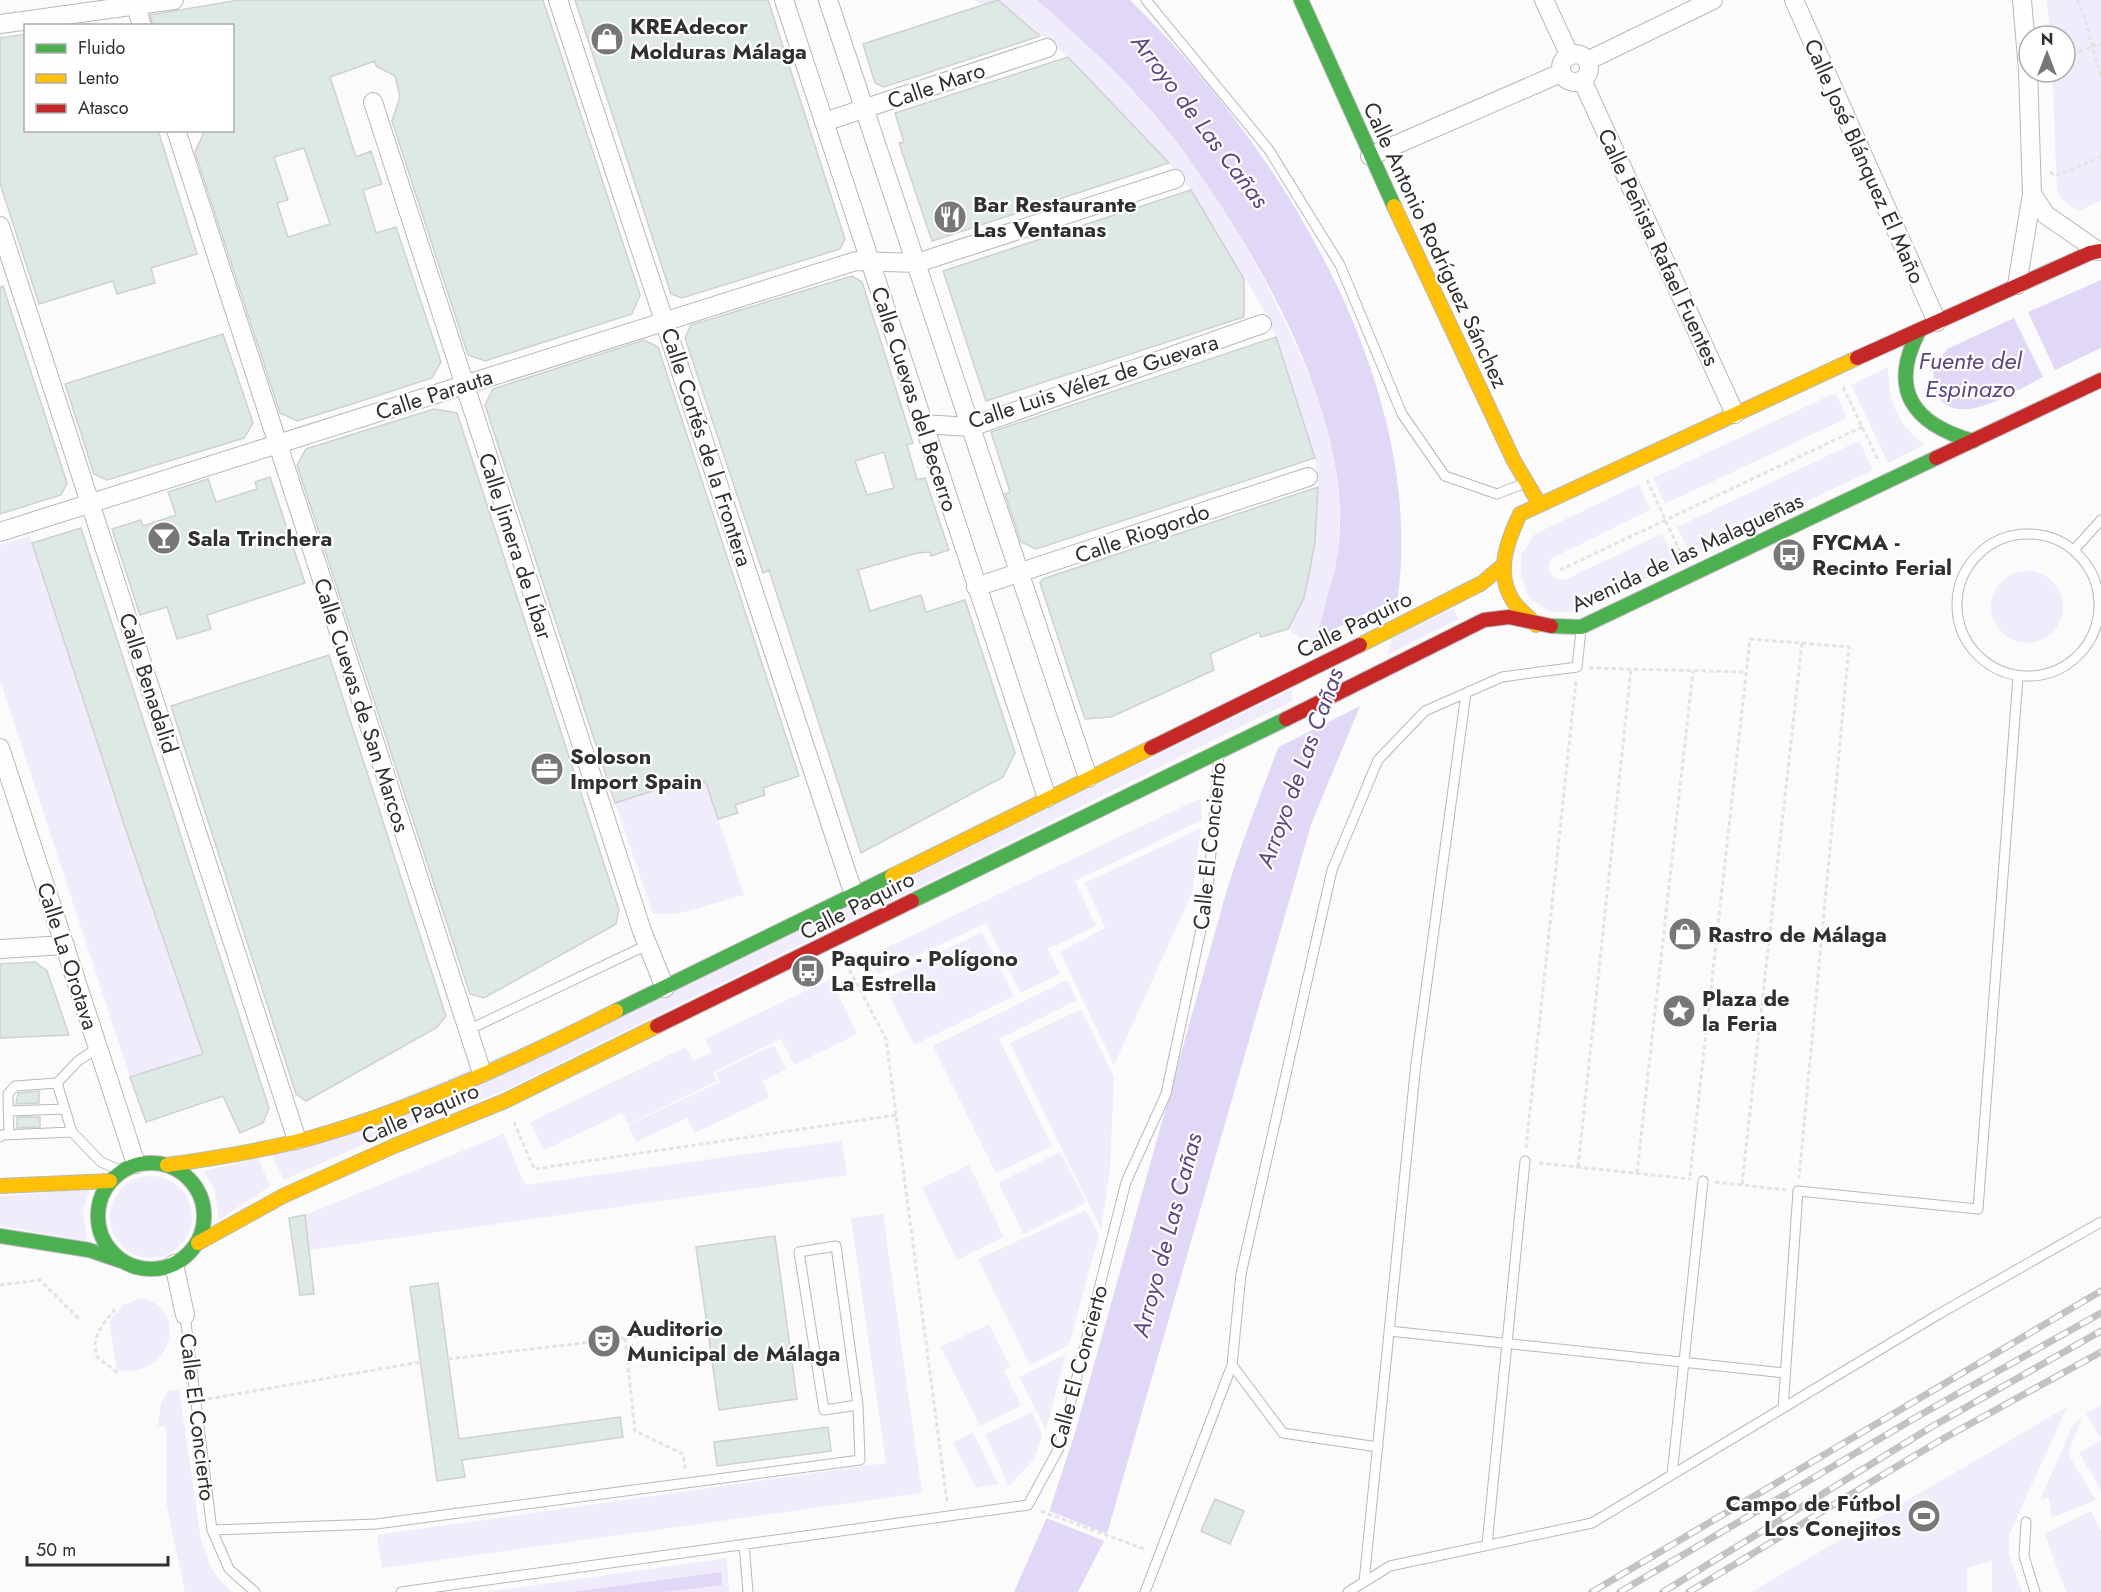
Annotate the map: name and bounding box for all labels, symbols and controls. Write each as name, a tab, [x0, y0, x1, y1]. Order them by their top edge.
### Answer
place label: KREAdecor Molduras Málaga	[630, 10, 807, 67]
shop icon: KREAdecor Molduras Málaga	[589, 21, 625, 57]
legend	[24, 24, 234, 132]
north arrow	[2017, 24, 2077, 84]
water label: Arroyo de Las Cañas	[1123, 25, 1278, 216]
text: N	[2041, 28, 2053, 51]
street label: Calle José Blánquez El Maño	[1797, 33, 1933, 289]
text: Fluido	[78, 35, 126, 61]
street label: Calle Maro	[883, 53, 989, 117]
text: Lento	[78, 65, 119, 91]
text: Atasco	[78, 95, 129, 121]
street label: Calle Antonio Rodríguez Sánchez	[1355, 97, 1517, 393]
street label: Calle Peñista Rafael Fuentes	[1590, 123, 1728, 371]
place label: Bar Restaurante Las Ventanas	[973, 188, 1137, 245]
restaurant icon: Bar Restaurante Las Ventanas	[932, 199, 968, 235]
street label: Calle Cuevas del Becerro	[864, 282, 966, 516]
street label: Calle Cortés de la Frontera	[653, 324, 761, 570]
street label: Calle Luis Vélez de Guevara	[964, 325, 1222, 437]
water label: Fuente del Espinazo	[1918, 343, 2023, 406]
street label: Calle Parauta	[371, 360, 497, 428]
street label: Calle Jimera de Líbar	[471, 448, 561, 644]
street label: Avenida de las Malagueñas	[1566, 484, 1809, 620]
street label: Calle Riogordo	[1070, 495, 1214, 571]
bar icon: Sala Trinchera	[146, 520, 182, 556]
place label: Sala Trinchera	[187, 522, 332, 554]
place label: FYCMA - Recinto Ferial	[1812, 526, 1952, 583]
bus stop icon: FYCMA - Recinto Ferial	[1771, 537, 1807, 573]
street label: Calle Cuevas de San Marcos	[306, 574, 418, 836]
street label: Calle Paquiro	[1291, 582, 1417, 666]
street label: Calle Benadalid	[111, 609, 187, 757]
water label: Arroyo de Las Cañas	[1247, 663, 1352, 873]
place label: Soloson Import Spain	[570, 740, 702, 797]
office icon: Soloson Import Spain	[529, 751, 565, 787]
street label: Calle El Concierto	[1184, 761, 1234, 931]
street label: Calle Paquiro	[794, 862, 920, 948]
street label: Calle La Orotava	[29, 878, 107, 1034]
shop icon: Rastro de Málaga	[1667, 916, 1703, 952]
place label: Rastro de Málaga	[1708, 918, 1887, 950]
place label: Paquiro - Polígono La Estrella	[831, 942, 1018, 999]
bus stop icon: Paquiro - Polígono La Estrella	[790, 953, 826, 989]
place label: Plaza de la Feria	[1702, 982, 1790, 1039]
place icon: Plaza de la Feria	[1661, 993, 1697, 1029]
street label: Calle Paquiro	[356, 1074, 484, 1152]
water label: Arroyo de Las Cañas	[1122, 1128, 1211, 1342]
street label: Calle El Concierto	[1041, 1281, 1115, 1453]
place label: Auditorio Municipal de Málaga	[626, 1312, 840, 1369]
theatre icon: Auditorio Municipal de Málaga	[586, 1323, 622, 1359]
street label: Calle El Concierto	[172, 1331, 224, 1503]
place label: Campo de Fútbol Los Conejitos	[1725, 1487, 1901, 1544]
sports icon: Campo de Fútbol Los Conejitos	[1906, 1498, 1942, 1534]
scale bar	[27, 1529, 168, 1567]
text: 50 m	[36, 1537, 76, 1563]

